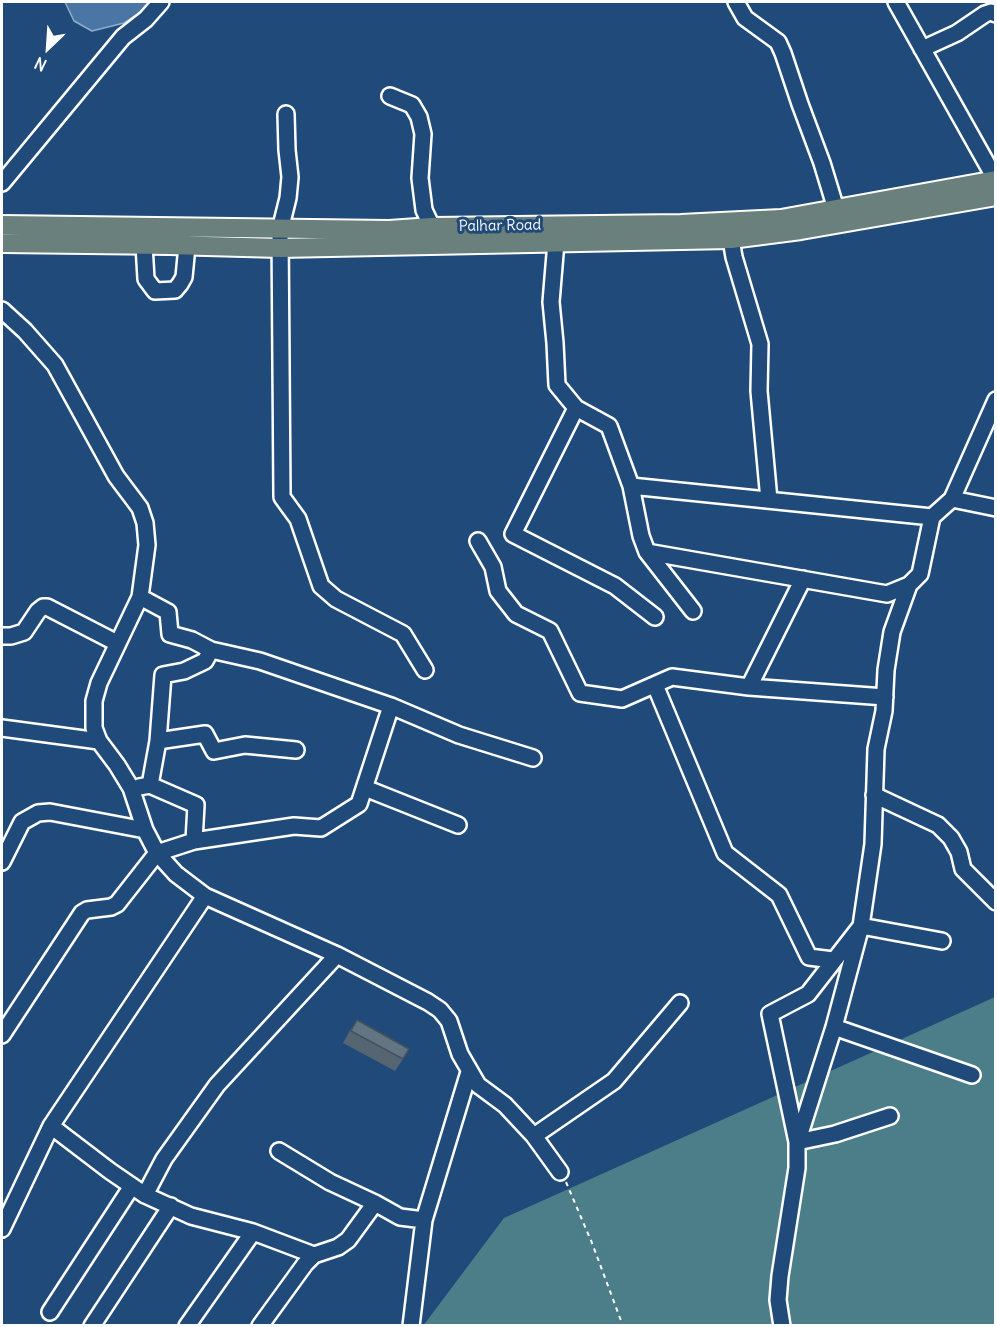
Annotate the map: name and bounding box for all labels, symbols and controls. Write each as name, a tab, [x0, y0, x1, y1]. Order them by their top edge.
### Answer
north arrow	[18, 18, 78, 78]
text: N	[31, 53, 50, 76]
street label: Palhar Road	[459, 216, 541, 236]

